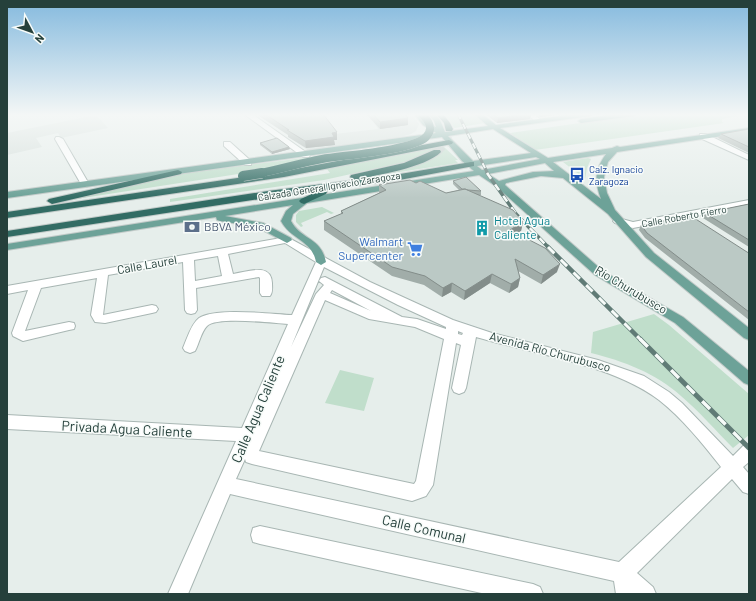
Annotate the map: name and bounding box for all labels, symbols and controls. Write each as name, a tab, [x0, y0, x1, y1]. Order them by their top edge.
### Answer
north arrow	[12, 12, 52, 52]
text: N	[33, 32, 47, 46]
place label: Calz. Ignacio Zaragoza	[589, 163, 643, 187]
bus stop icon: Calz. Ignacio Zaragoza	[568, 166, 586, 184]
street label: Calzada General Ignacio Zaragoza	[257, 169, 401, 203]
street label: Calle Roberto Fierro	[640, 203, 728, 229]
place label: Hotel Agua Caliente	[494, 213, 550, 241]
bank icon: BBVA México	[183, 218, 201, 236]
place label: BBVA México	[204, 219, 271, 233]
building icon: Hotel Agua Caliente	[473, 219, 491, 237]
place label: Walmart Supercenter	[338, 234, 404, 262]
supermarket icon: Walmart Supercenter	[406, 240, 424, 258]
street label: Calle Laurel	[116, 252, 178, 276]
street label: Río Churubusco	[593, 262, 670, 316]
street label: Avenida Río Churubusco	[488, 328, 612, 374]
street label: Calle Agua Caliente	[227, 353, 288, 465]
street label: Privada Agua Caliente	[61, 417, 193, 440]
street label: Calle Comunal	[381, 511, 468, 546]

